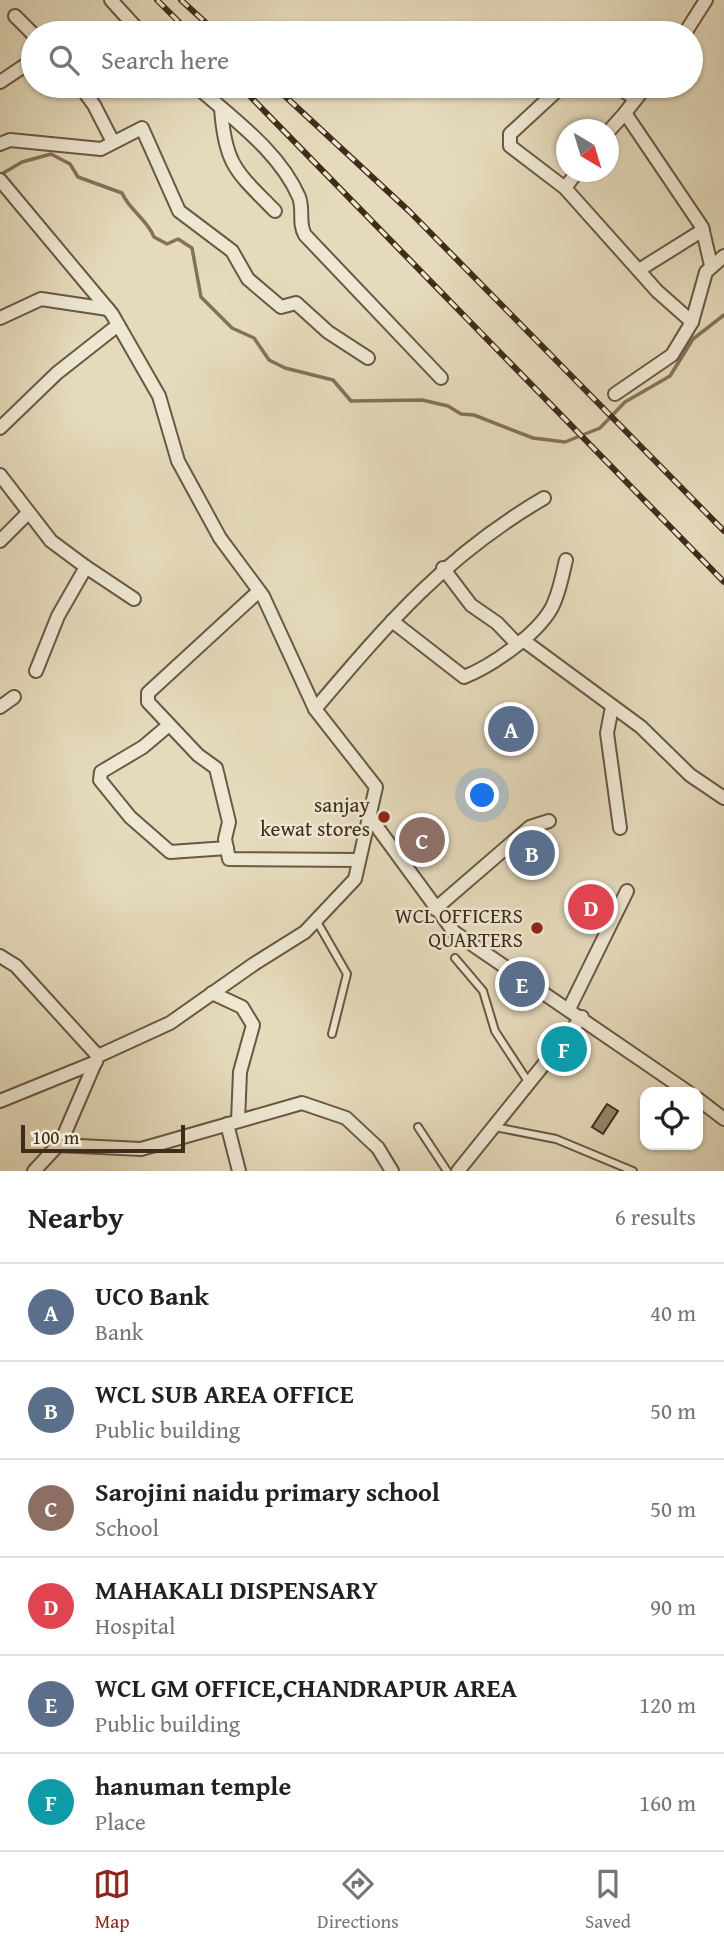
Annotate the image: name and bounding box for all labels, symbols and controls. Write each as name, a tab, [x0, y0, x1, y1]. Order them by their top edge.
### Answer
search box	[21, 21, 703, 98]
text: Search here	[101, 40, 229, 79]
icon: search	[45, 41, 83, 79]
north arrow	[556, 119, 619, 182]
pin: A	[488, 703, 534, 755]
your location	[465, 778, 499, 812]
place label: sanjay kewat stores	[260, 789, 371, 844]
marker: sanjay kewat stores	[376, 809, 392, 825]
pin: C	[399, 814, 445, 866]
pin: B	[509, 827, 555, 879]
pin: D	[568, 881, 614, 933]
place label: WCL OFFICERS QUARTERS	[395, 900, 523, 955]
marker: WCL OFFICERS QUARTERS	[529, 920, 545, 936]
pin: E	[499, 958, 545, 1010]
pin: F	[541, 1023, 587, 1075]
map controls	[640, 1087, 703, 1150]
button: locate	[640, 1087, 703, 1150]
scale bar	[21, 1122, 186, 1154]
text: 100 m	[32, 1123, 79, 1151]
text: Nearby	[28, 1195, 124, 1239]
text: 6 results	[615, 1200, 696, 1233]
text: UCO Bank	[95, 1276, 209, 1315]
text: A	[44, 1296, 58, 1329]
text: 40 m	[650, 1296, 696, 1329]
text: Bank	[95, 1315, 144, 1348]
text: WCL SUB AREA OFFICE	[95, 1374, 354, 1413]
text: B	[44, 1394, 58, 1427]
text: 50 m	[650, 1394, 696, 1427]
text: Public building	[95, 1413, 240, 1446]
text: Sarojini naidu primary school	[95, 1472, 440, 1511]
text: C	[44, 1492, 58, 1525]
text: 50 m	[650, 1492, 696, 1525]
text: School	[95, 1511, 159, 1544]
text: MAHAKALI DISPENSARY	[95, 1570, 378, 1609]
text: D	[44, 1590, 58, 1623]
text: 90 m	[650, 1590, 696, 1623]
text: Hospital	[95, 1609, 175, 1642]
text: WCL GM OFFICE,CHANDRAPUR AREA	[95, 1668, 517, 1707]
text: E	[45, 1688, 57, 1721]
text: 120 m	[639, 1688, 696, 1721]
text: Public building	[95, 1707, 240, 1740]
text: hanuman temple	[95, 1766, 291, 1805]
text: F	[45, 1786, 57, 1819]
text: 160 m	[639, 1786, 696, 1819]
text: Place	[95, 1805, 146, 1838]
tab: Map	[93, 1865, 131, 1935]
tab: Directions	[317, 1865, 399, 1935]
tab: Saved	[585, 1865, 631, 1935]

